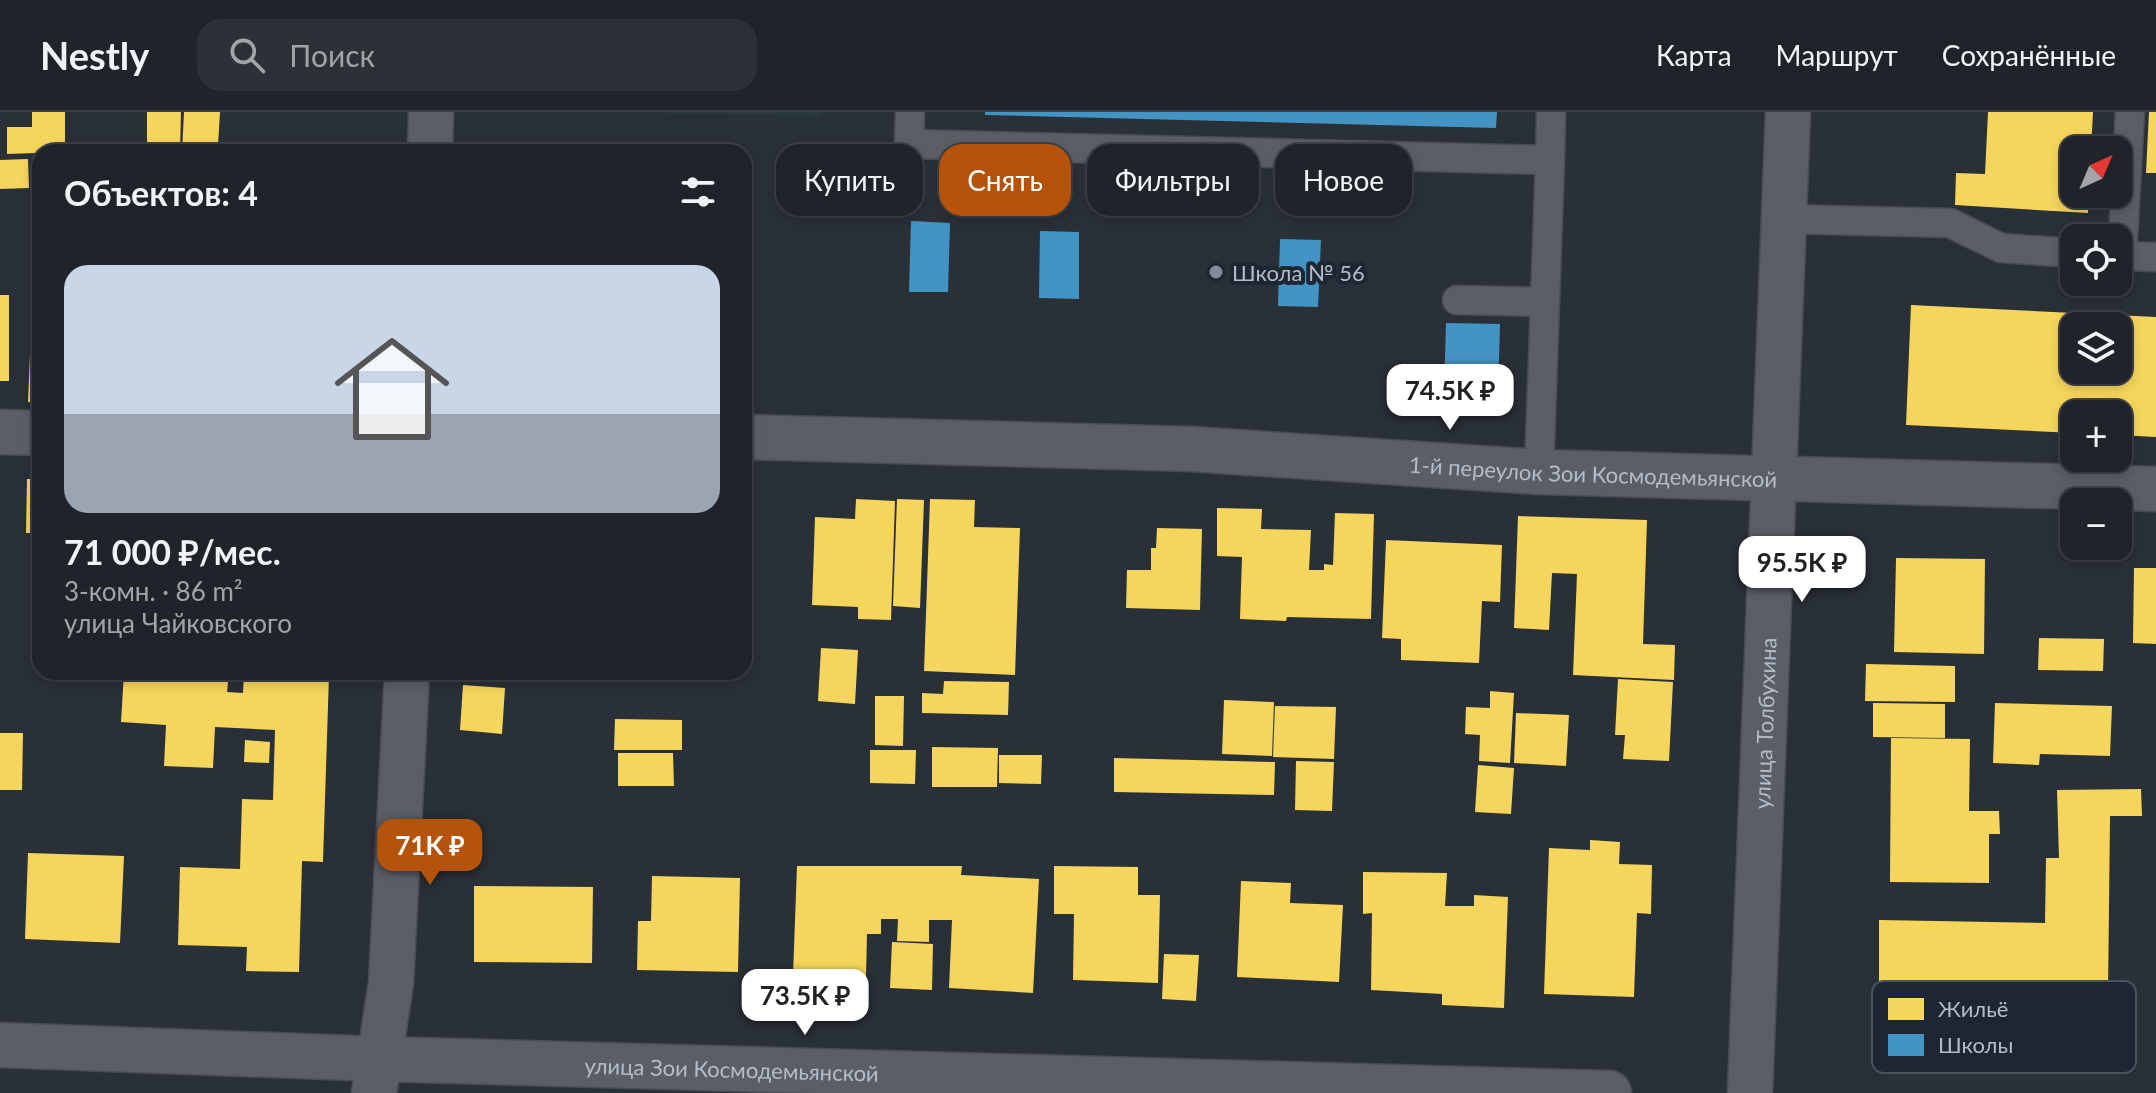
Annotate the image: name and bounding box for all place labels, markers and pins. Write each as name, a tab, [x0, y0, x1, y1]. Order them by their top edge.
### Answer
place label: Школа № 56	[1232, 259, 1365, 286]
marker: Школа № 56	[1207, 263, 1225, 281]
pin: 74.5K ₽	[1376, 364, 1524, 432]
pin: 95.5K ₽	[1728, 536, 1876, 604]
pin: 71K ₽	[374, 819, 486, 887]
pin: 73.5K ₽	[731, 969, 879, 1037]

